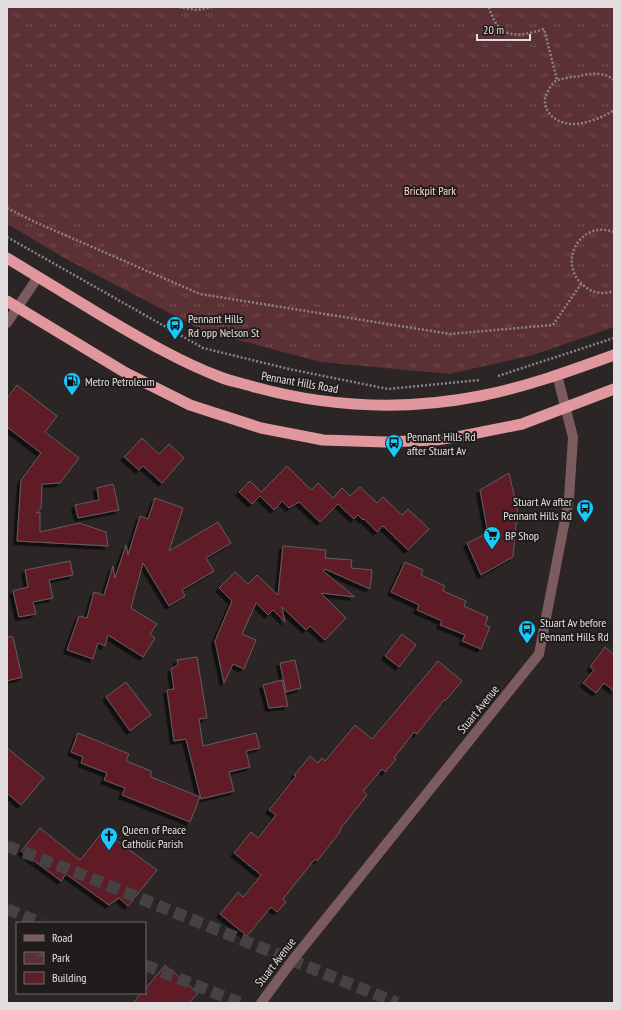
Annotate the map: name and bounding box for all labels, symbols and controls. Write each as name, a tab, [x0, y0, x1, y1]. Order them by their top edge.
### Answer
scale bar	[477, 16, 530, 42]
text: 20 m	[483, 22, 504, 37]
park label: Brickpit Park	[404, 183, 456, 198]
place label: Pennant Hills Rd opp Nelson St	[188, 311, 260, 340]
bus stop icon: Pennant Hills Rd opp Nelson St	[165, 315, 185, 340]
street label: Pennant Hills Road	[260, 368, 340, 396]
fuel station icon: Metro Petroleum	[62, 371, 82, 396]
place label: Metro Petroleum	[85, 374, 155, 389]
place label: Pennant Hills Rd after Stuart Av	[407, 429, 476, 458]
bus stop icon: Pennant Hills Rd after Stuart Av	[384, 433, 404, 458]
place label: Stuart Av after Pennant Hills Rd	[503, 494, 573, 523]
bus stop icon: Stuart Av after Pennant Hills Rd	[575, 498, 595, 523]
supermarket icon: BP Shop	[482, 525, 502, 550]
place label: BP Shop	[505, 528, 539, 543]
place label: Stuart Av before Pennant Hills Rd	[540, 615, 609, 644]
bus stop icon: Stuart Av before Pennant Hills Rd	[517, 619, 537, 644]
street label: Stuart Avenue	[454, 682, 502, 736]
place label: Queen of Peace Catholic Parish	[122, 822, 186, 851]
church icon: Queen of Peace Catholic Parish	[99, 826, 119, 851]
legend	[16, 922, 146, 994]
text: Road	[52, 930, 72, 945]
street label: Stuart Avenue	[251, 935, 299, 989]
text: Park	[52, 950, 70, 965]
text: Building	[52, 970, 87, 985]

